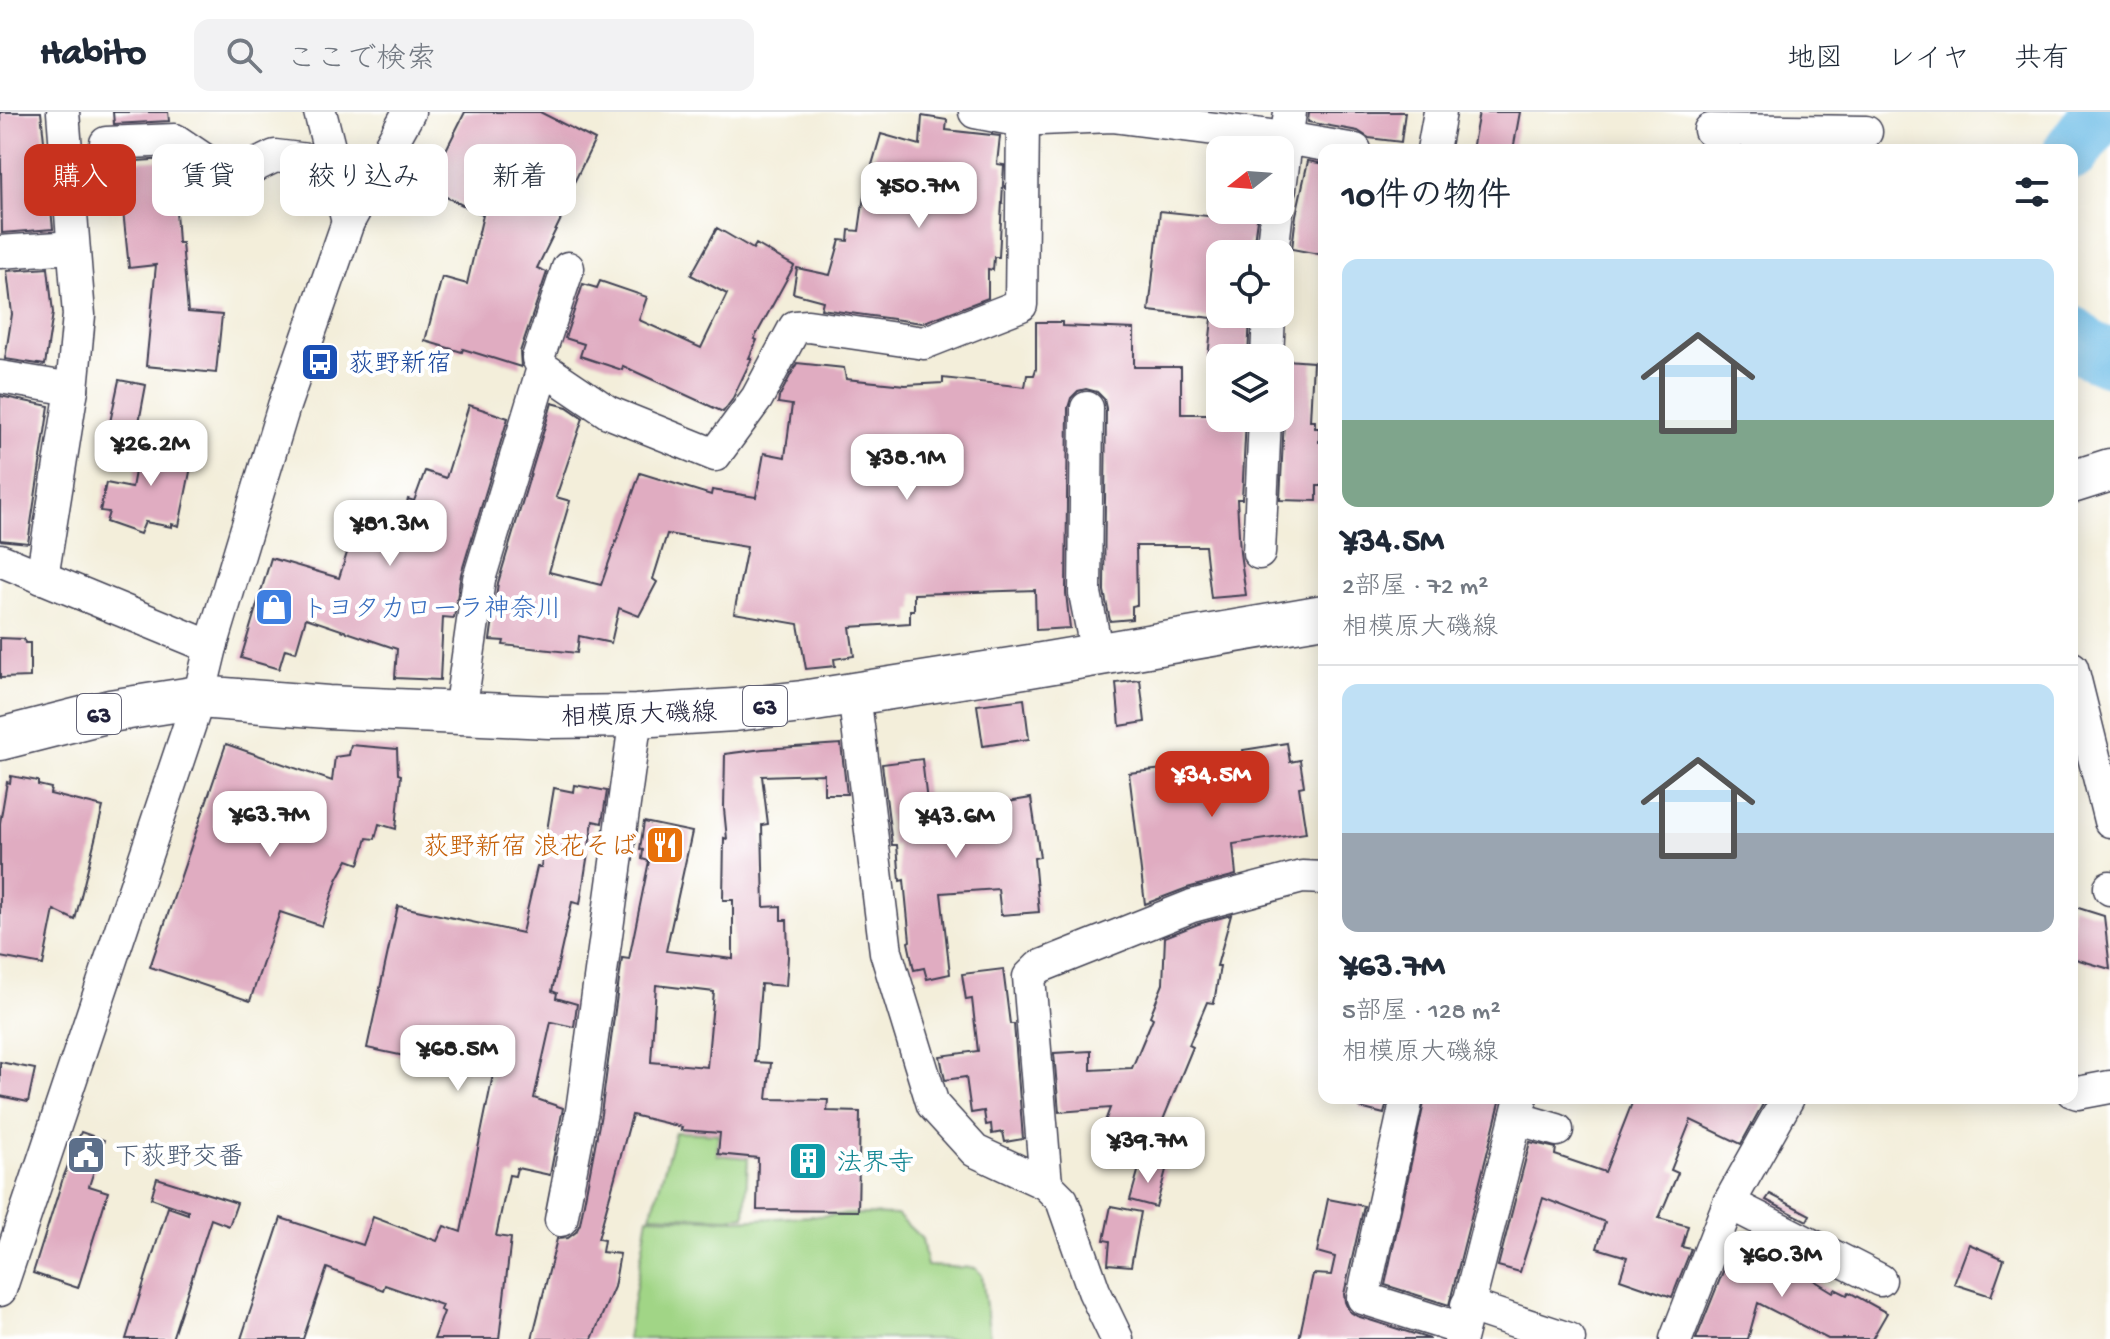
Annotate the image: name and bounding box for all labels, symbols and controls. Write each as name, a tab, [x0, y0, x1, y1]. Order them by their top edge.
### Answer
search box	[194, 19, 754, 91]
text: Habito	[40, 33, 146, 77]
icon: search	[222, 33, 266, 77]
text: ここで検索	[286, 44, 436, 79]
text: 地図	[1787, 44, 1843, 77]
text: レイヤ	[1887, 44, 1970, 77]
text: 共有	[2014, 44, 2070, 77]
north arrow	[1206, 136, 1294, 224]
map controls	[1206, 136, 1294, 432]
chip: 購入	[24, 144, 136, 216]
chip: 賃貸	[152, 144, 264, 216]
chip: 絞り込み	[280, 144, 448, 216]
chip: 新着	[464, 144, 576, 216]
pin: ¥50.7M	[854, 162, 984, 230]
icon: filters	[2010, 170, 2054, 214]
text: ¥50.7M	[879, 172, 959, 203]
text: 10件の物件	[1342, 179, 1511, 219]
button: locate	[1206, 240, 1294, 328]
icon: home	[1626, 311, 1770, 455]
bus stop icon: 荻野新宿	[299, 341, 341, 383]
button: layers	[1206, 344, 1294, 432]
place label: 荻野新宿	[348, 349, 452, 382]
pin: ¥26.2M	[86, 420, 216, 488]
text: ¥26.2M	[113, 430, 189, 461]
pin: ¥38.1M	[842, 434, 972, 502]
text: ¥38.1M	[869, 444, 945, 475]
pin: ¥81.3M	[325, 500, 455, 568]
text: ¥81.3M	[352, 510, 428, 541]
text: ¥34.5M	[1342, 523, 1444, 563]
text: 2部屋 · 72 m²	[1342, 573, 1488, 604]
shop icon: トヨタカローラ神奈川	[253, 586, 295, 628]
place label: トヨタカローラ神奈川	[302, 594, 562, 627]
text: 相模原大磯線	[1342, 614, 1498, 645]
road number: 63	[743, 686, 787, 726]
road number: 63	[77, 694, 121, 734]
street label: 相模原大磯線	[561, 698, 718, 736]
icon: home	[1626, 736, 1770, 880]
pin: ¥34.5M	[1147, 751, 1277, 819]
text: ¥34.5M	[1173, 761, 1251, 792]
pin: ¥63.7M	[205, 791, 335, 859]
pin: ¥43.6M	[891, 792, 1021, 860]
text: ¥63.7M	[231, 801, 309, 832]
text: ¥43.6M	[917, 802, 995, 833]
restaurant icon: 荻野新宿 浪花そば	[644, 824, 686, 866]
place label: 荻野新宿 浪花そば	[423, 832, 637, 865]
text: ¥63.7M	[1342, 948, 1445, 988]
text: 5部屋 · 128 m²	[1342, 998, 1501, 1029]
pin: ¥68.5M	[393, 1025, 523, 1093]
text: ¥68.5M	[418, 1035, 498, 1066]
text: 相模原大磯線	[1342, 1039, 1498, 1070]
pin: ¥39.7M	[1083, 1117, 1213, 1185]
text: ¥39.7M	[1109, 1127, 1187, 1158]
public building icon: 下荻野交番	[65, 1134, 107, 1176]
building icon: 法界寺	[787, 1140, 829, 1182]
place label: 下荻野交番	[114, 1142, 244, 1175]
place label: 法界寺	[836, 1148, 914, 1181]
pin: ¥60.3M	[1717, 1231, 1847, 1299]
text: ¥60.3M	[1742, 1241, 1822, 1272]

